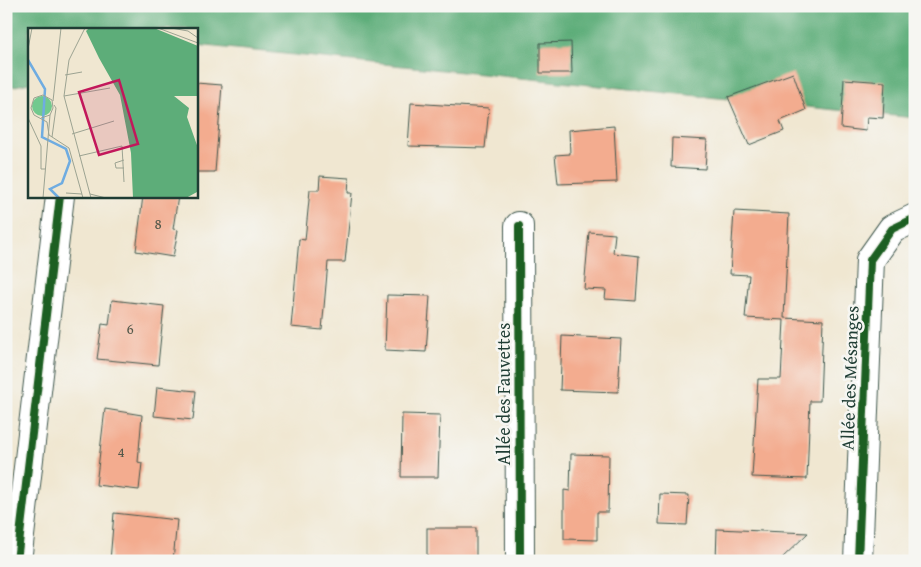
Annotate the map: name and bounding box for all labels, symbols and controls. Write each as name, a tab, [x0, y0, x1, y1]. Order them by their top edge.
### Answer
inset map	[28, 28, 198, 198]
house number: 8	[154, 213, 162, 234]
street label: Allée des Mésanges	[833, 305, 866, 451]
house number: 6	[126, 318, 134, 339]
street label: Allée des Fauvettes	[490, 323, 517, 465]
house number: 4	[117, 441, 125, 462]

